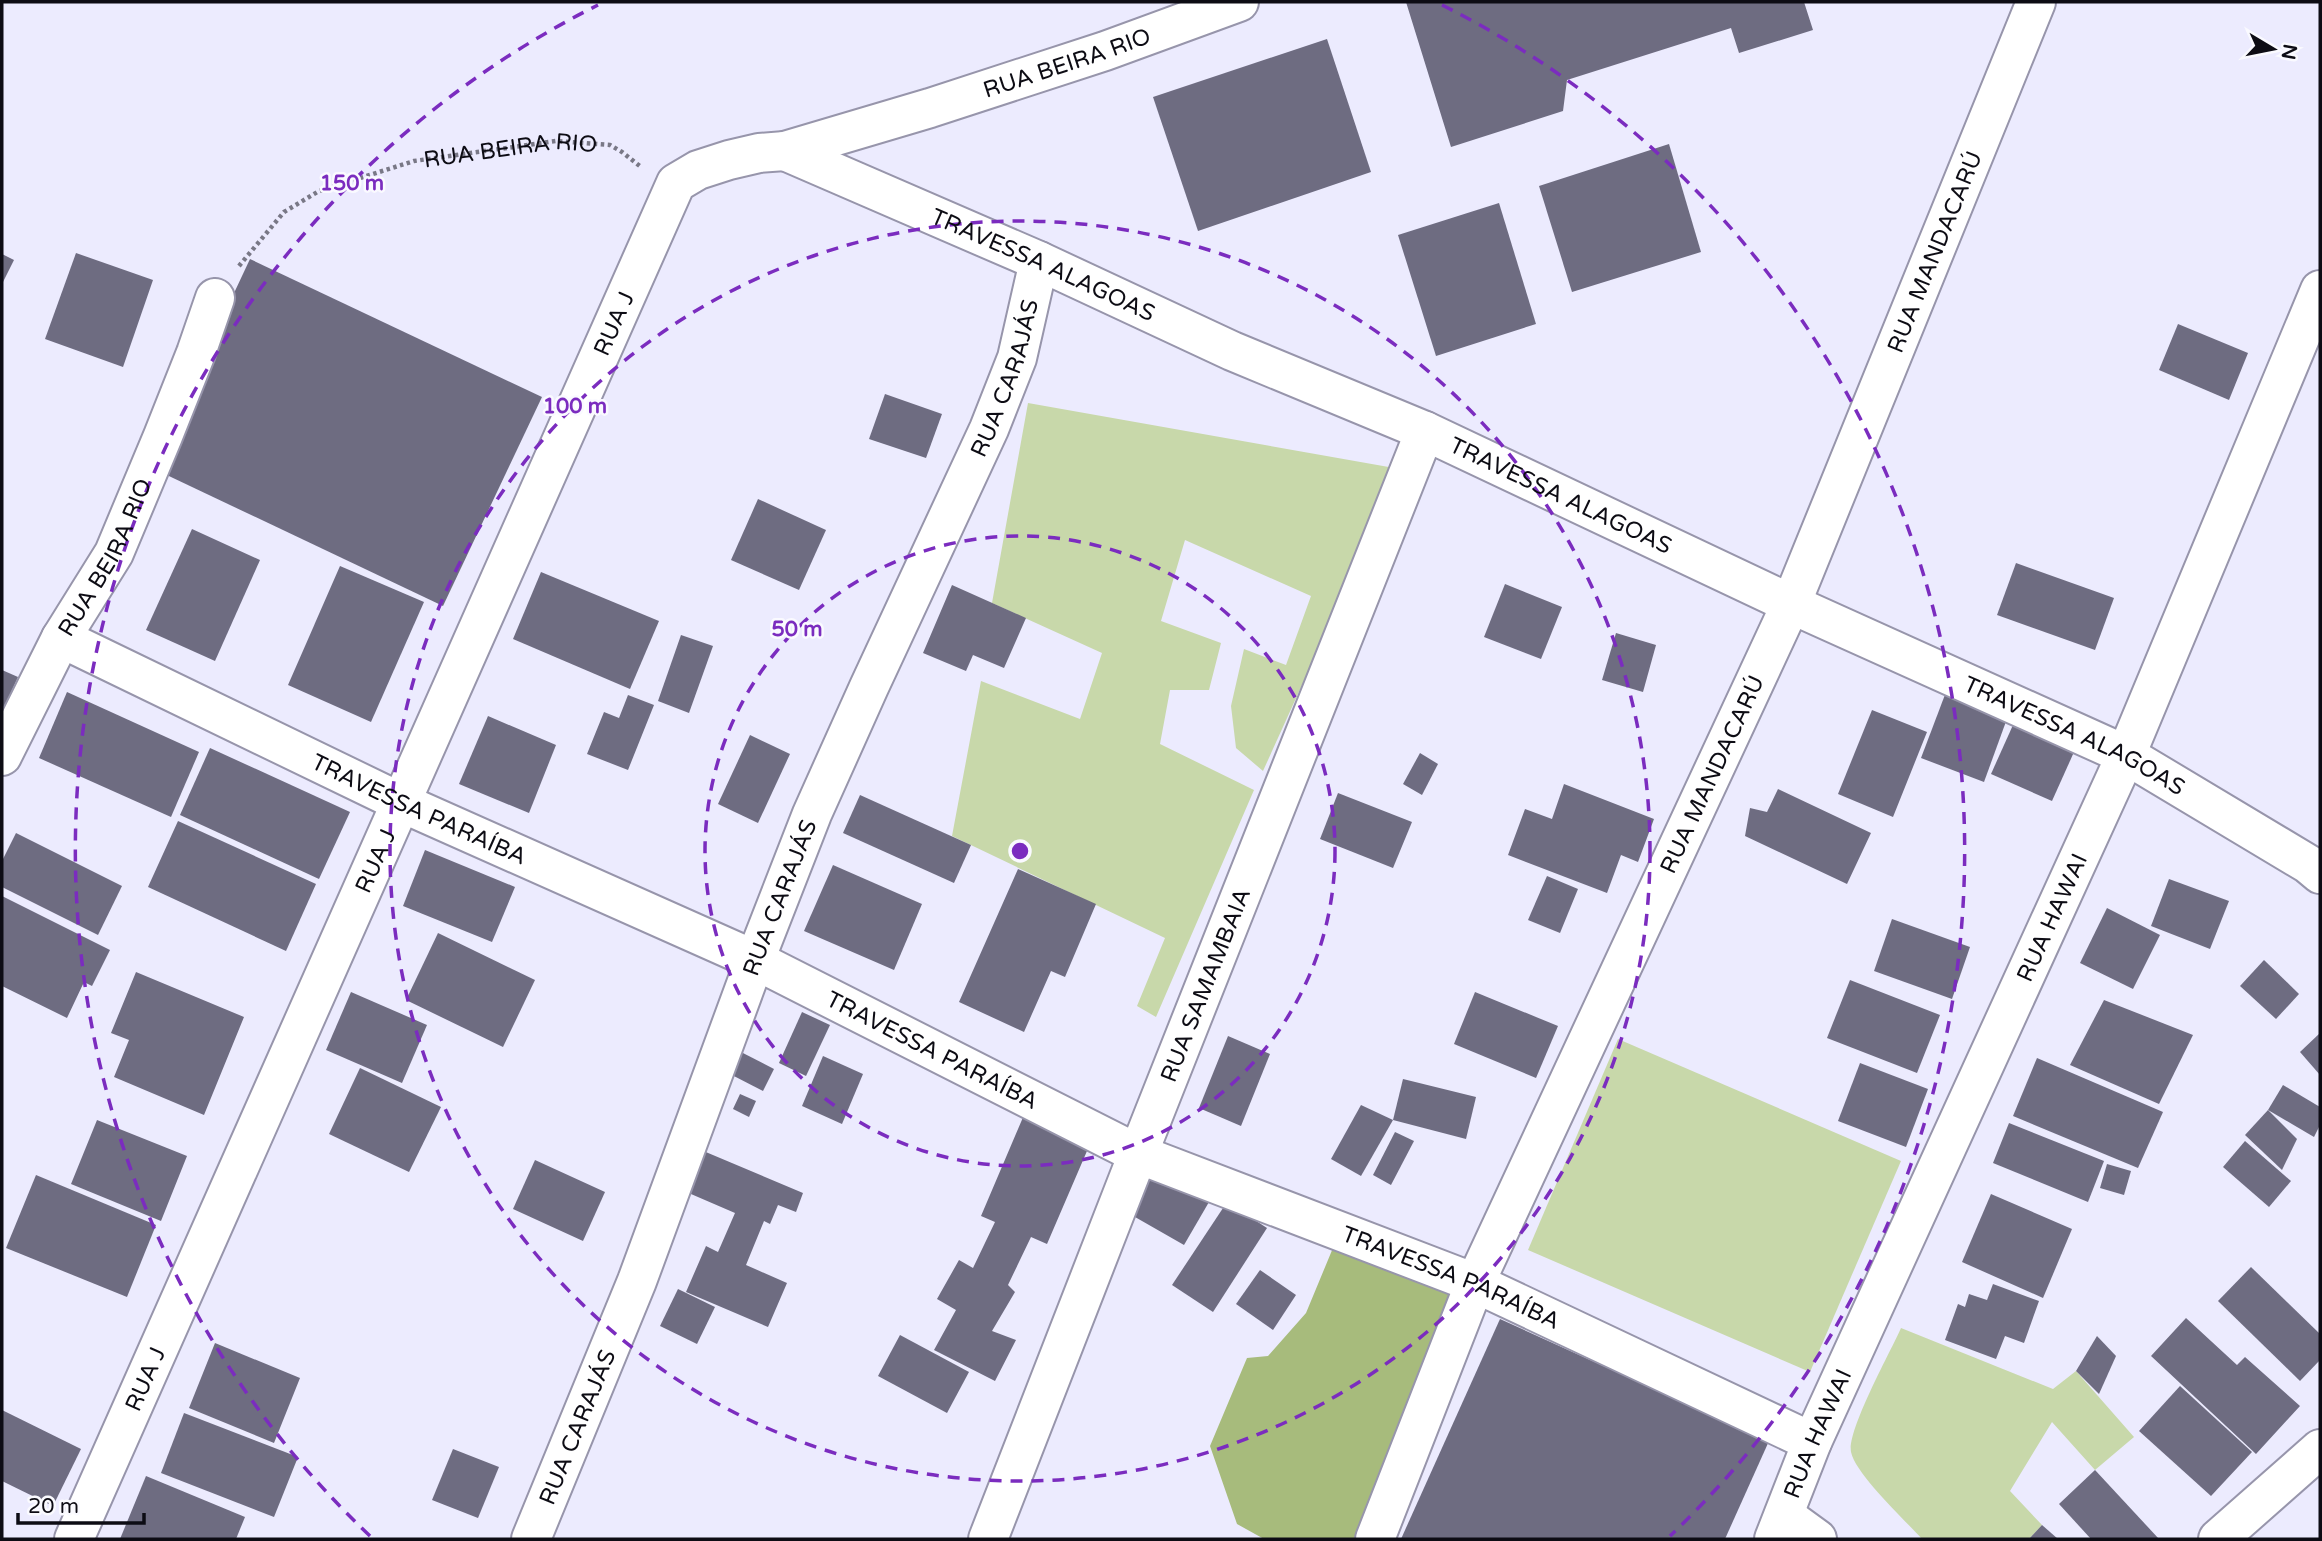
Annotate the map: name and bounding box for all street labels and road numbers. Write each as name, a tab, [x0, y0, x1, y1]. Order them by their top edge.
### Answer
street label: RUA BEIRA RIO	[980, 22, 1155, 105]
street label: RUA BEIRA RIO	[422, 128, 598, 174]
street label: RUA MANDACARÚ	[1882, 147, 1989, 357]
street label: TRAVESSA ALAGOAS	[926, 203, 1159, 328]
street label: RUA J	[588, 287, 641, 360]
street label: RUA CARAJÁS	[965, 297, 1045, 462]
street label: TRAVESSA ALAGOAS	[1445, 432, 1676, 561]
street label: RUA BEIRA RIO	[52, 475, 158, 642]
street label: RUA MANDACARÚ	[1655, 671, 1771, 878]
street label: TRAVESSA ALAGOAS	[1959, 671, 2190, 802]
street label: TRAVESSA PARAÍBA	[307, 748, 531, 871]
street label: RUA CARAJÁS	[737, 816, 823, 980]
street label: RUA J	[350, 825, 402, 898]
street label: RUA HAWAI	[2011, 849, 2094, 986]
street label: RUA SAMAMBAIA	[1155, 884, 1257, 1086]
street label: TRAVESSA PARAÍBA	[821, 985, 1042, 1116]
street label: TRAVESSA PARAÍBA	[1338, 1220, 1564, 1336]
street label: RUA J	[119, 1343, 172, 1416]
street label: RUA CARAJÁS	[534, 1346, 622, 1509]
street label: RUA HAWAI	[1778, 1365, 1858, 1503]

